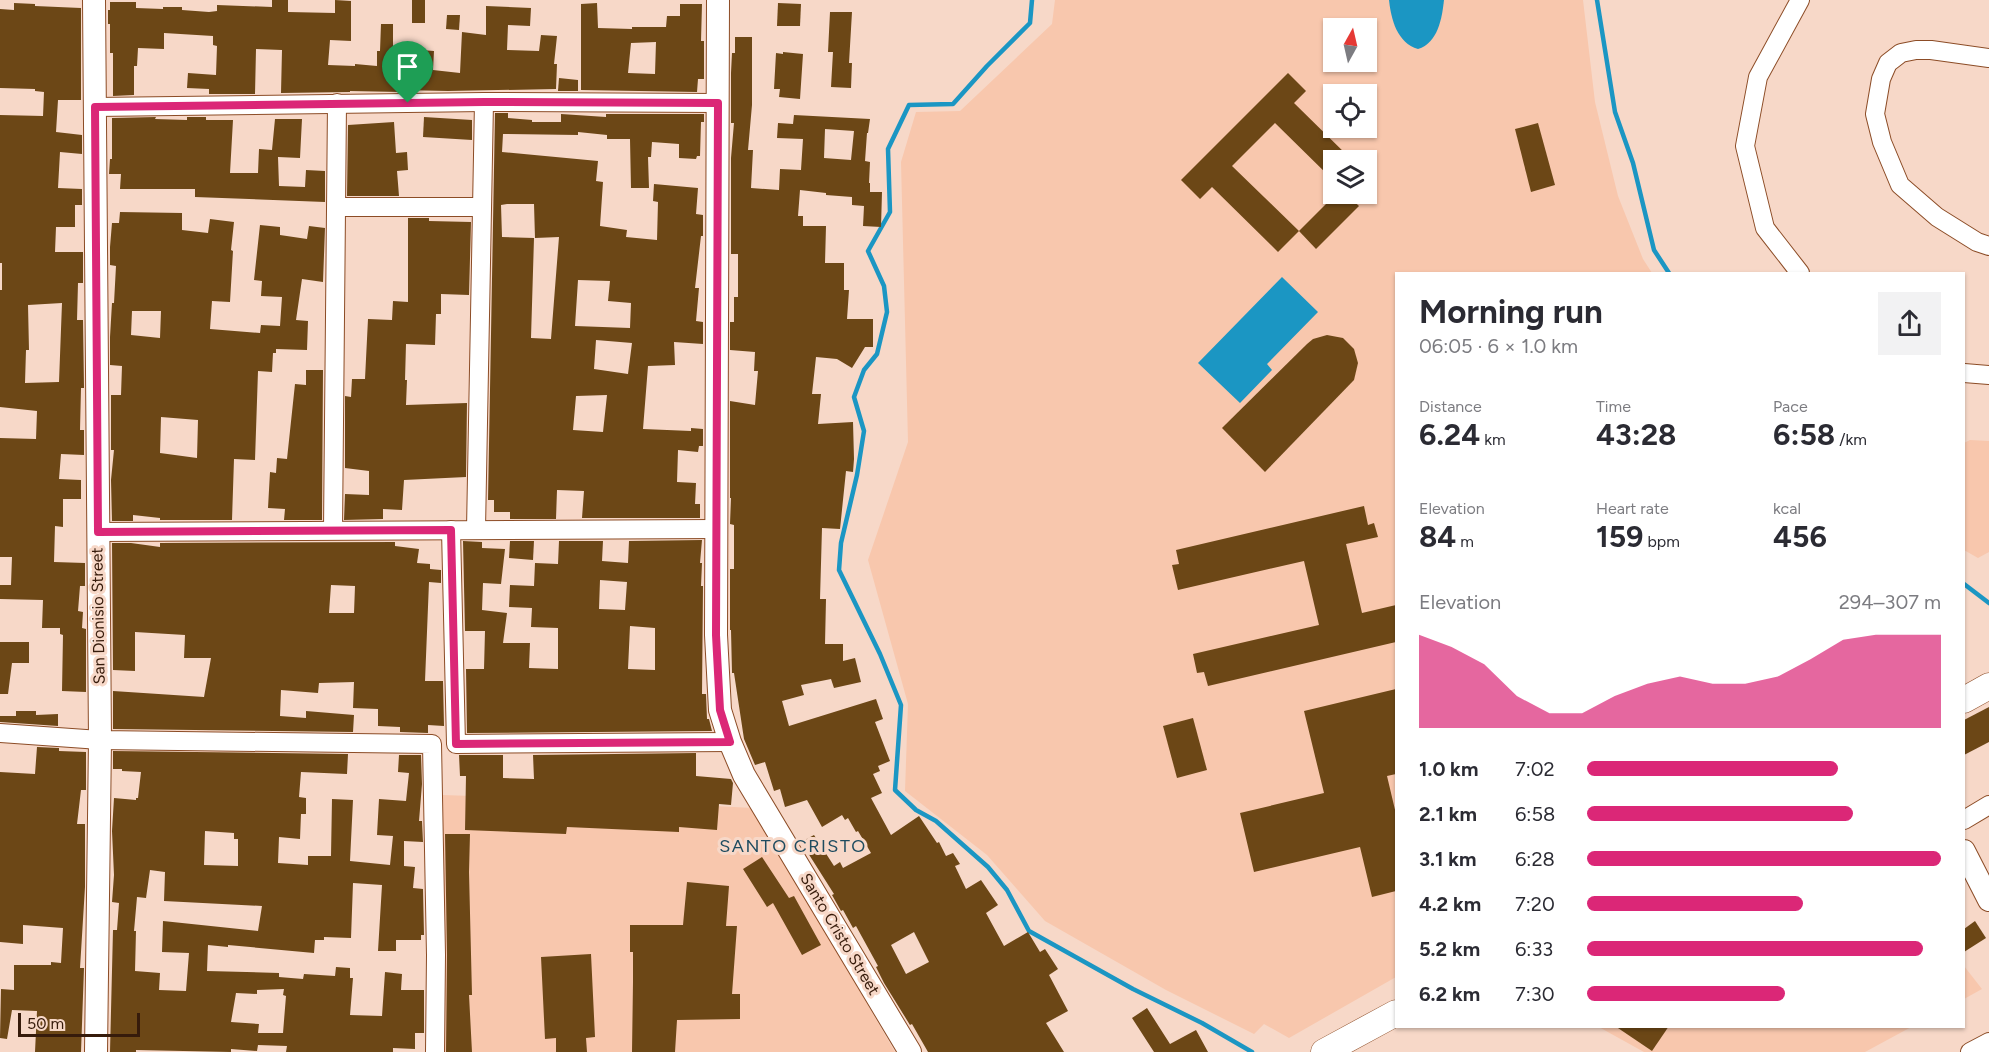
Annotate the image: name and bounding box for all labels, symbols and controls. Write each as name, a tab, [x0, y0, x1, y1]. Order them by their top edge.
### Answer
north arrow	[1323, 18, 1377, 72]
map controls	[1323, 18, 1377, 204]
pin	[382, 41, 433, 103]
icon: arrive	[391, 50, 424, 83]
button: locate	[1323, 84, 1377, 138]
button: layers	[1323, 150, 1377, 204]
text: Morning run	[1419, 292, 1603, 331]
button: share	[1878, 292, 1941, 355]
text: 06:05 · 6 × 1.0 km	[1419, 334, 1578, 358]
text: Distance	[1419, 397, 1482, 416]
text: Time	[1596, 397, 1631, 416]
text: Pace	[1773, 397, 1808, 416]
text: 6.24	[1419, 416, 1480, 453]
text: 43:28	[1596, 416, 1676, 453]
text: 6:58	[1773, 416, 1835, 453]
text: km	[1480, 430, 1506, 449]
text: /km	[1835, 430, 1867, 449]
text: Elevation	[1419, 499, 1485, 518]
text: Heart rate	[1596, 499, 1669, 518]
text: kcal	[1773, 499, 1801, 518]
text: 84	[1419, 518, 1456, 555]
text: 159	[1596, 518, 1644, 555]
text: 456	[1773, 518, 1827, 555]
text: m	[1456, 532, 1474, 551]
text: bpm	[1644, 532, 1680, 551]
street label: San Dionisio Street	[87, 547, 109, 685]
text: Elevation	[1419, 590, 1501, 614]
text: 294–307 m	[1839, 590, 1941, 614]
text: 1.0 km	[1419, 757, 1478, 781]
text: 7:02	[1515, 757, 1555, 781]
text: 2.1 km	[1419, 802, 1477, 826]
text: 6:58	[1515, 802, 1555, 826]
district label: SANTO CRISTO	[719, 835, 867, 857]
text: 3.1 km	[1419, 847, 1476, 871]
text: 6:28	[1515, 847, 1555, 871]
street label: Santo Cristo Street	[796, 870, 884, 998]
text: 4.2 km	[1419, 892, 1481, 916]
text: 7:20	[1515, 892, 1555, 916]
text: 5.2 km	[1419, 937, 1480, 961]
text: 6:33	[1515, 937, 1553, 961]
text: 6.2 km	[1419, 982, 1480, 1006]
text: 7:30	[1515, 982, 1555, 1006]
scale bar	[18, 1010, 140, 1038]
text: 50 m	[27, 1014, 64, 1033]

